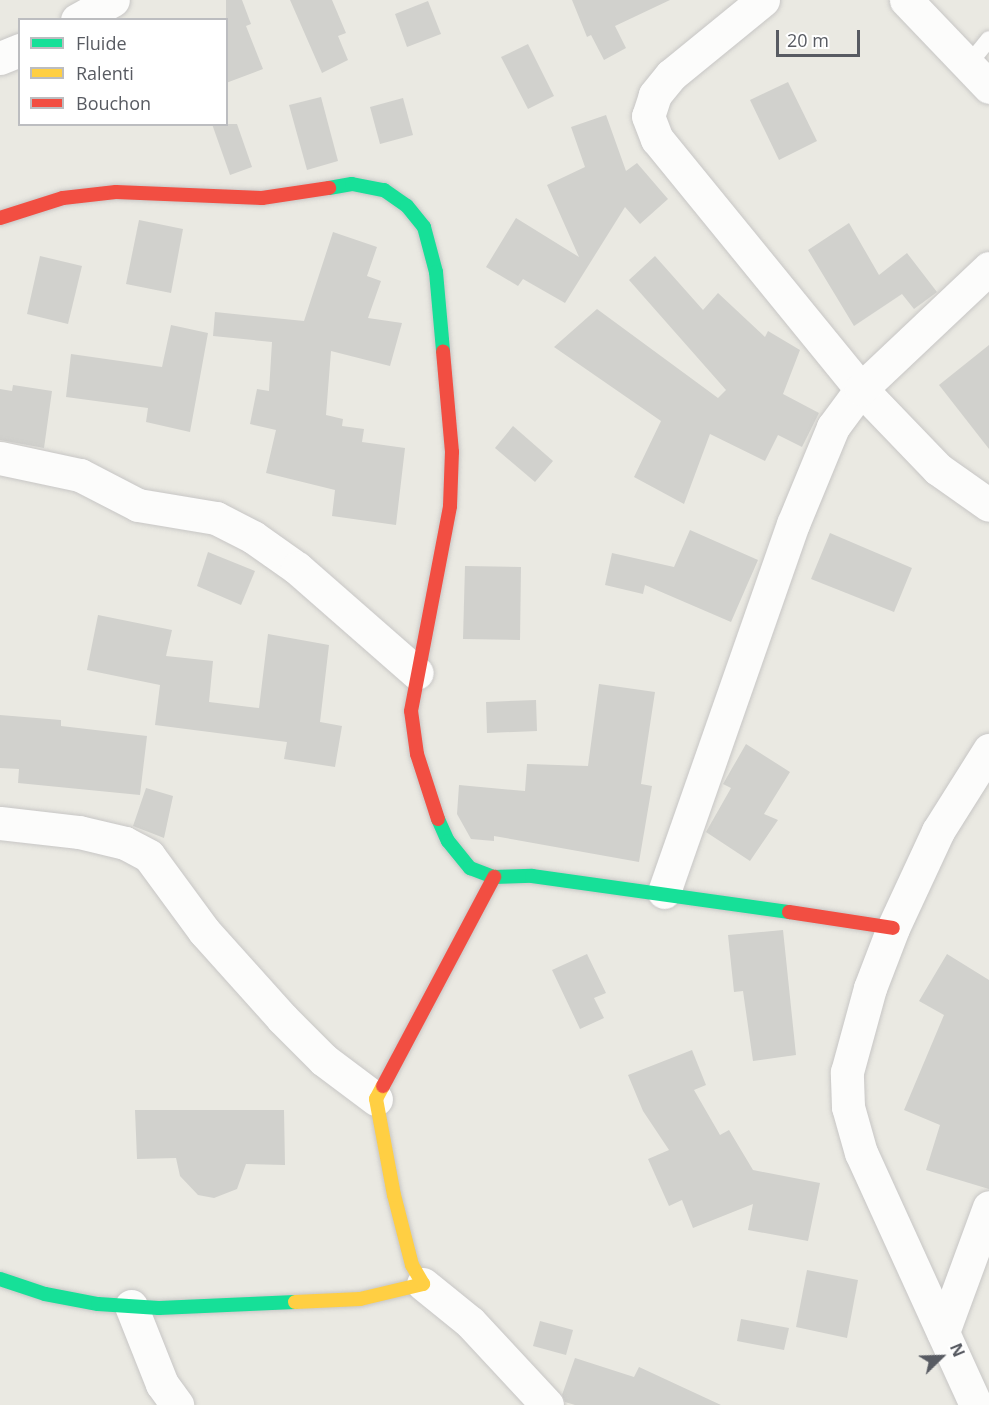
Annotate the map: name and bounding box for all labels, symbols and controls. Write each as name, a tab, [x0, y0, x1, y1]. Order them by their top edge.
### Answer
legend	[18, 18, 228, 126]
scale bar	[779, 18, 863, 56]
text: 20 m	[787, 28, 829, 52]
text: Fluide	[76, 31, 127, 55]
text: Ralenti	[76, 61, 134, 85]
text: Bouchon	[76, 91, 151, 115]
north arrow	[911, 1327, 971, 1387]
text: N	[945, 1340, 970, 1360]

